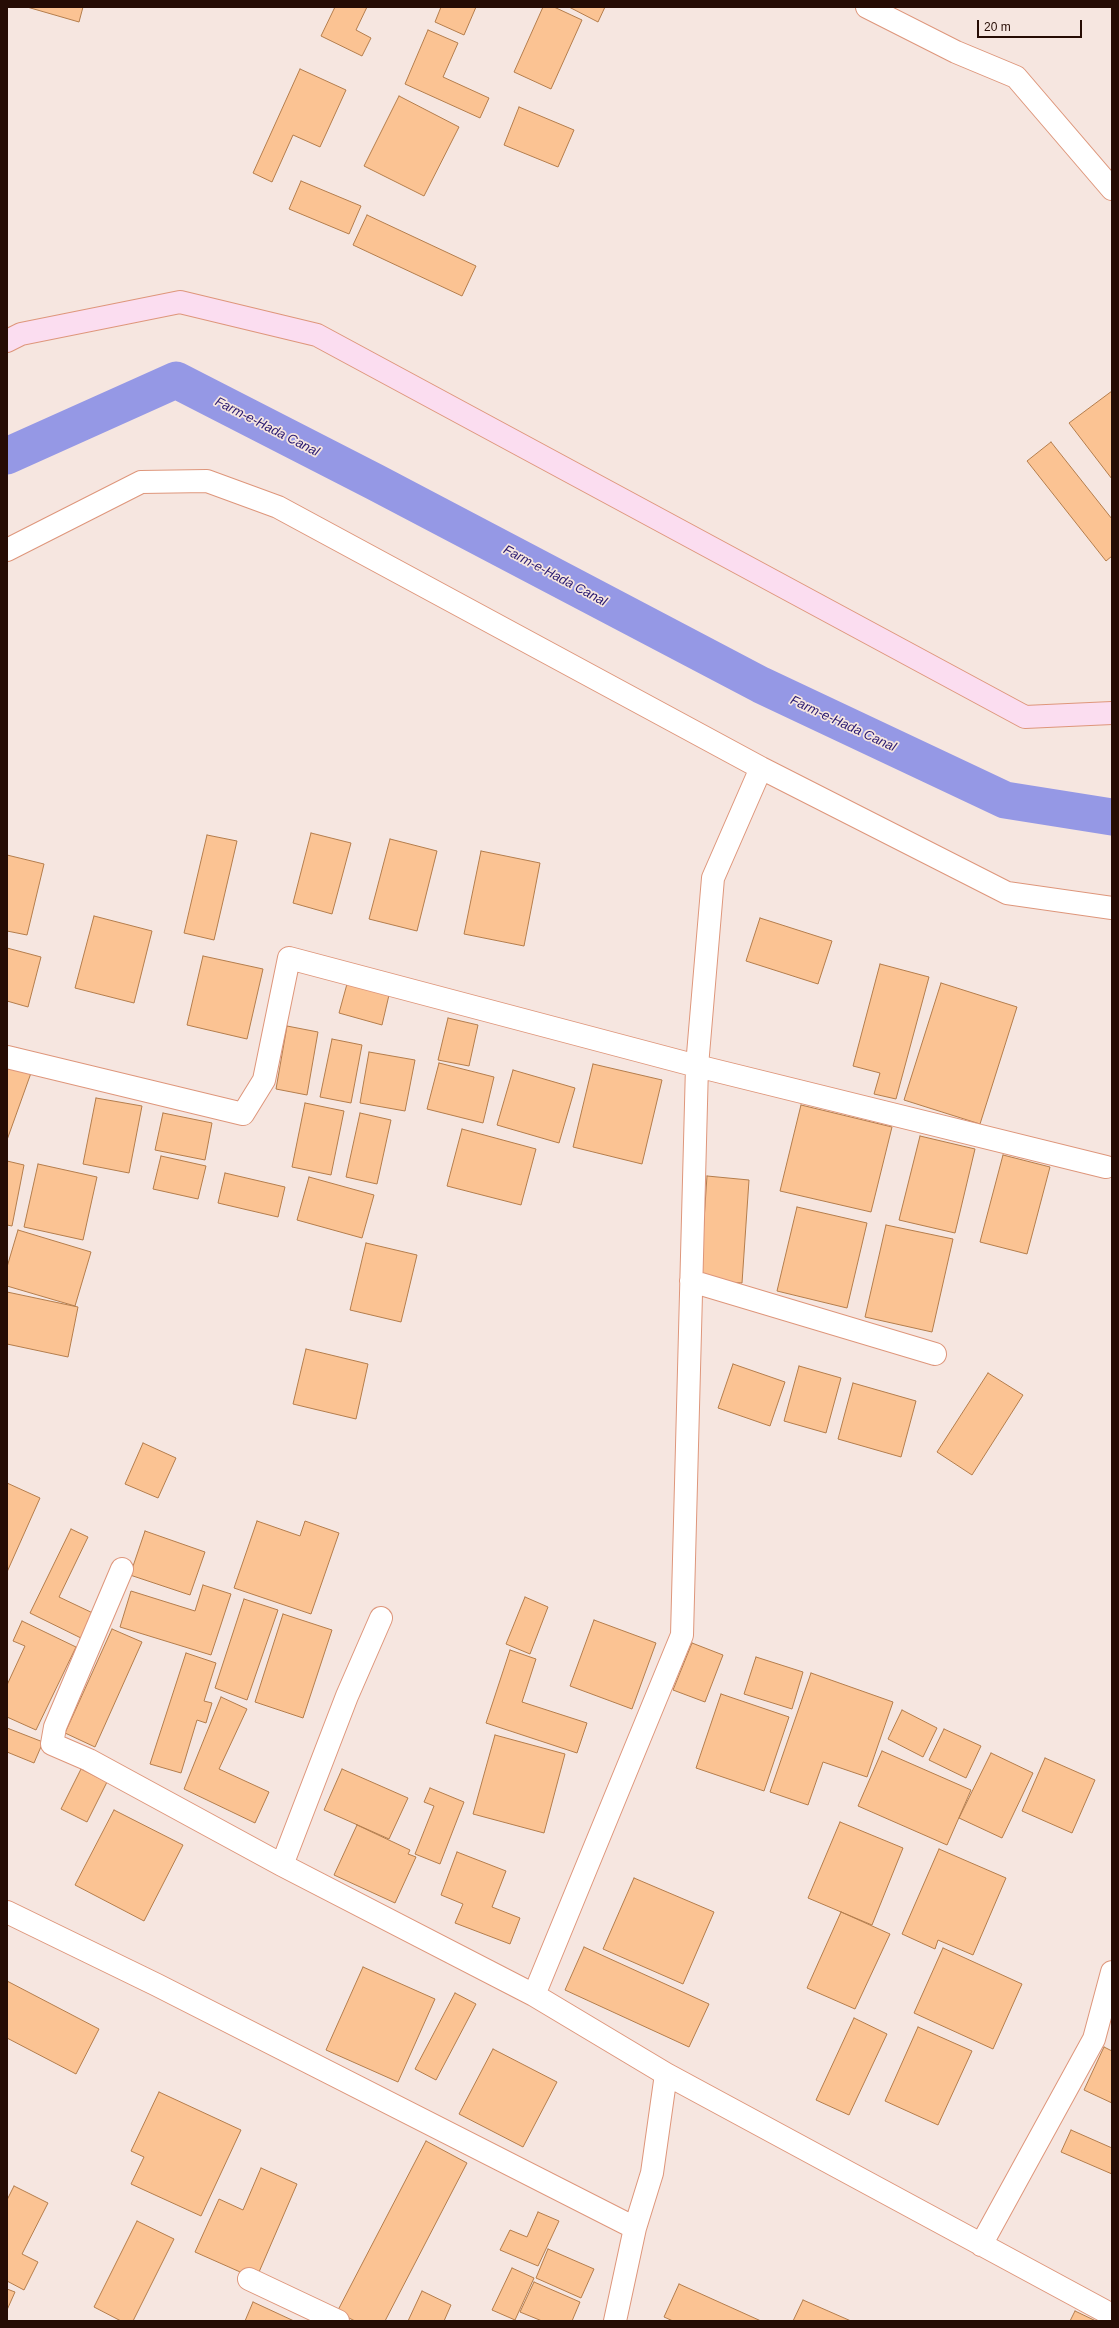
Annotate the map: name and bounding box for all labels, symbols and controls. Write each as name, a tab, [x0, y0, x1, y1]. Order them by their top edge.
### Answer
scale bar	[979, 12, 1084, 38]
text: 20 m	[984, 20, 1011, 34]
water label: Farm-e-Hada Canal	[212, 394, 322, 460]
water label: Farm-e-Hada Canal	[501, 542, 609, 610]
water label: Farm-e-Hada Canal	[788, 693, 898, 755]

